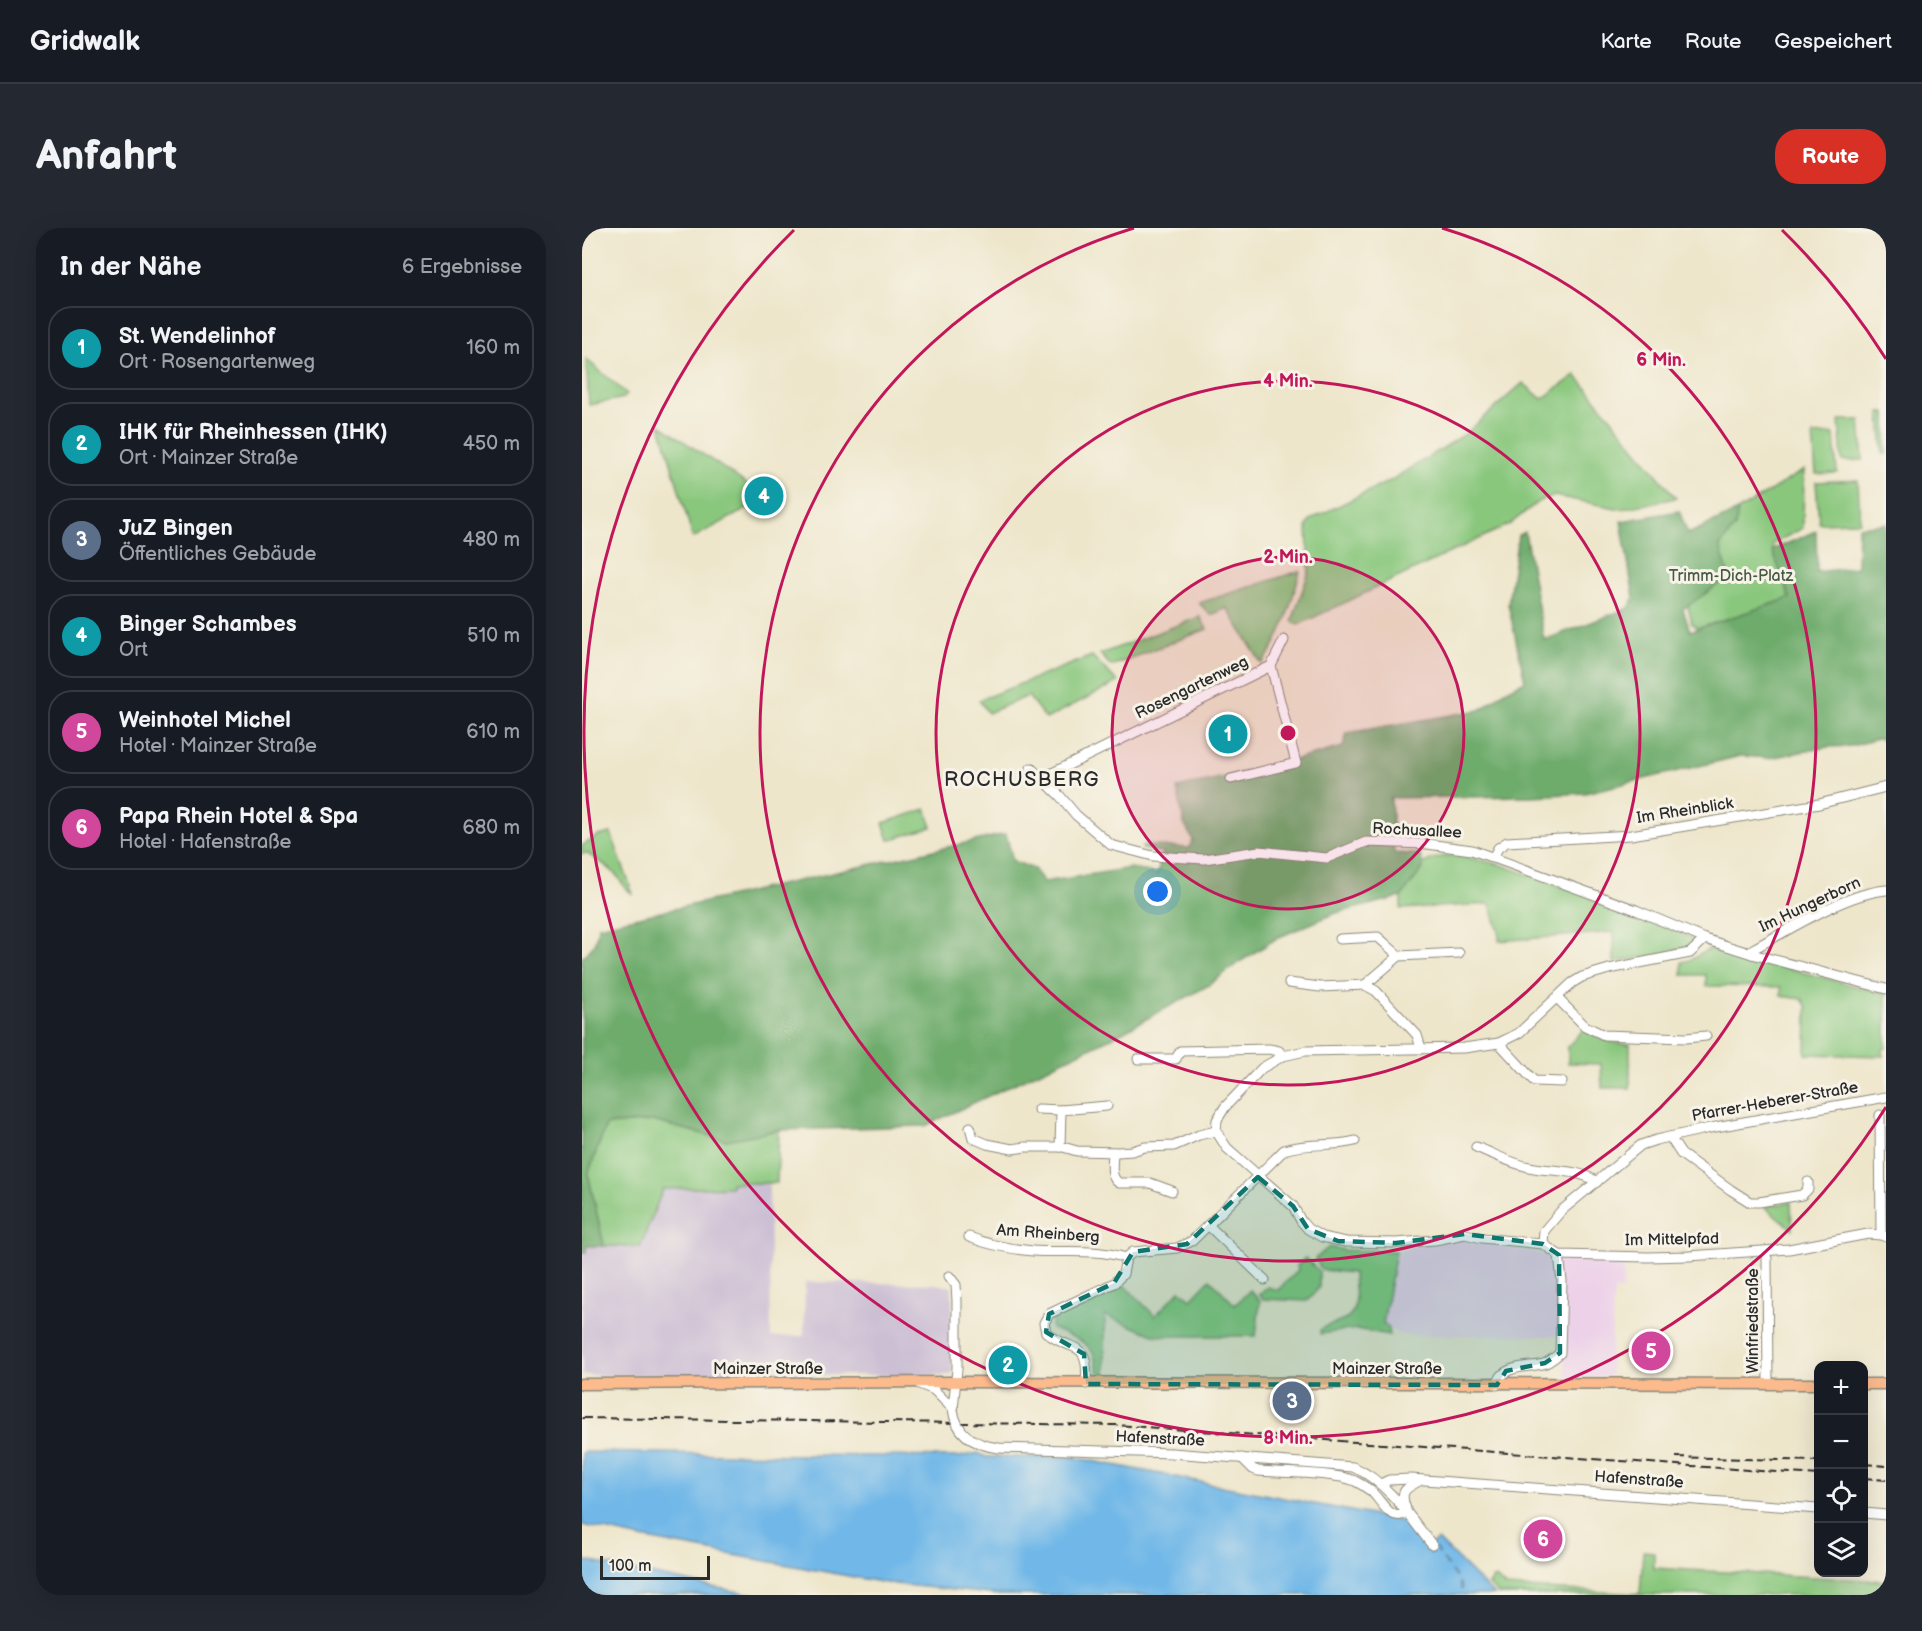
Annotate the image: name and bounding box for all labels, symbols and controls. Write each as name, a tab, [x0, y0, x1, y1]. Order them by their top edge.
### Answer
text: Gridwalk	[30, 25, 140, 58]
text: Karte	[1600, 29, 1652, 54]
text: Route	[1685, 29, 1741, 54]
text: Gespeichert	[1774, 29, 1892, 54]
button: Route	[1775, 129, 1886, 184]
text: Anfahrt	[36, 131, 177, 182]
text: In der Nähe	[60, 252, 202, 283]
text: 6 Ergebnisse	[402, 255, 522, 279]
text: St. Wendelinhof	[119, 323, 276, 350]
text: 1	[77, 336, 86, 360]
text: 160 m	[466, 336, 520, 360]
text: Ort · Rosengartenweg	[119, 350, 315, 374]
text: 6 Min.	[1636, 350, 1686, 371]
text: 4 Min.	[1263, 371, 1313, 392]
text: IHK für Rheinhessen (IHK)	[119, 419, 388, 446]
text: 2	[76, 432, 87, 456]
text: 450 m	[463, 432, 520, 456]
text: Ort · Mainzer Straße	[119, 446, 298, 470]
pin: 4	[744, 474, 783, 518]
text: JuZ Bingen	[119, 515, 233, 542]
text: 3	[76, 528, 87, 552]
text: 480 m	[462, 528, 520, 552]
text: Öffentliches Gebäude	[119, 542, 316, 566]
text: 2 Min.	[1263, 547, 1313, 568]
park label: Trimm-Dich-Platz	[1669, 567, 1794, 586]
text: Binger Schambes	[119, 611, 297, 638]
text: 4	[76, 624, 87, 648]
text: 510 m	[467, 624, 520, 648]
text: Ort	[119, 638, 148, 662]
street label: Rosengartenweg	[1132, 652, 1252, 724]
text: Weinhotel Michel	[119, 707, 291, 734]
pin: 1	[1208, 712, 1248, 756]
text: 5	[76, 720, 87, 744]
text: 610 m	[466, 720, 520, 744]
centre of rings	[1278, 723, 1298, 743]
text: Hotel · Mainzer Straße	[119, 734, 317, 758]
district label: ROCHUSBERG	[944, 768, 1100, 792]
street label: Im Rheinblick	[1635, 794, 1735, 828]
text: Papa Rhein Hotel & Spa	[119, 803, 358, 830]
text: 6	[75, 816, 88, 840]
text: 680 m	[462, 816, 520, 840]
street label: Rochusallee	[1372, 819, 1463, 843]
text: Hotel · Hafenstraße	[119, 830, 291, 854]
street label: Im Hungerborn	[1756, 873, 1864, 937]
your location	[1143, 877, 1172, 906]
street label: Pfarrer-Heberer-Straße	[1690, 1078, 1860, 1126]
street label: Am Rheinberg	[996, 1221, 1100, 1247]
street label: Im Mittelpfad	[1625, 1230, 1719, 1250]
street label: Winfriedstraße	[1744, 1268, 1763, 1374]
pin: 5	[1632, 1328, 1670, 1374]
pin: 2	[988, 1342, 1028, 1388]
street label: Mainzer Straße	[713, 1360, 823, 1379]
street label: Mainzer Straße	[1332, 1360, 1442, 1379]
map controls	[1814, 1361, 1868, 1577]
button: +	[1814, 1361, 1868, 1415]
pin: 3	[1272, 1378, 1312, 1424]
button: −	[1814, 1415, 1868, 1469]
street label: Hafenstraße	[1115, 1427, 1206, 1451]
text: 8 Min.	[1263, 1428, 1313, 1449]
street label: Hafenstraße	[1594, 1467, 1685, 1493]
button: locate	[1814, 1469, 1868, 1523]
pin: 6	[1524, 1516, 1562, 1562]
button: layers	[1814, 1523, 1868, 1577]
scale bar	[600, 1553, 710, 1580]
text: 100 m	[609, 1557, 652, 1576]

